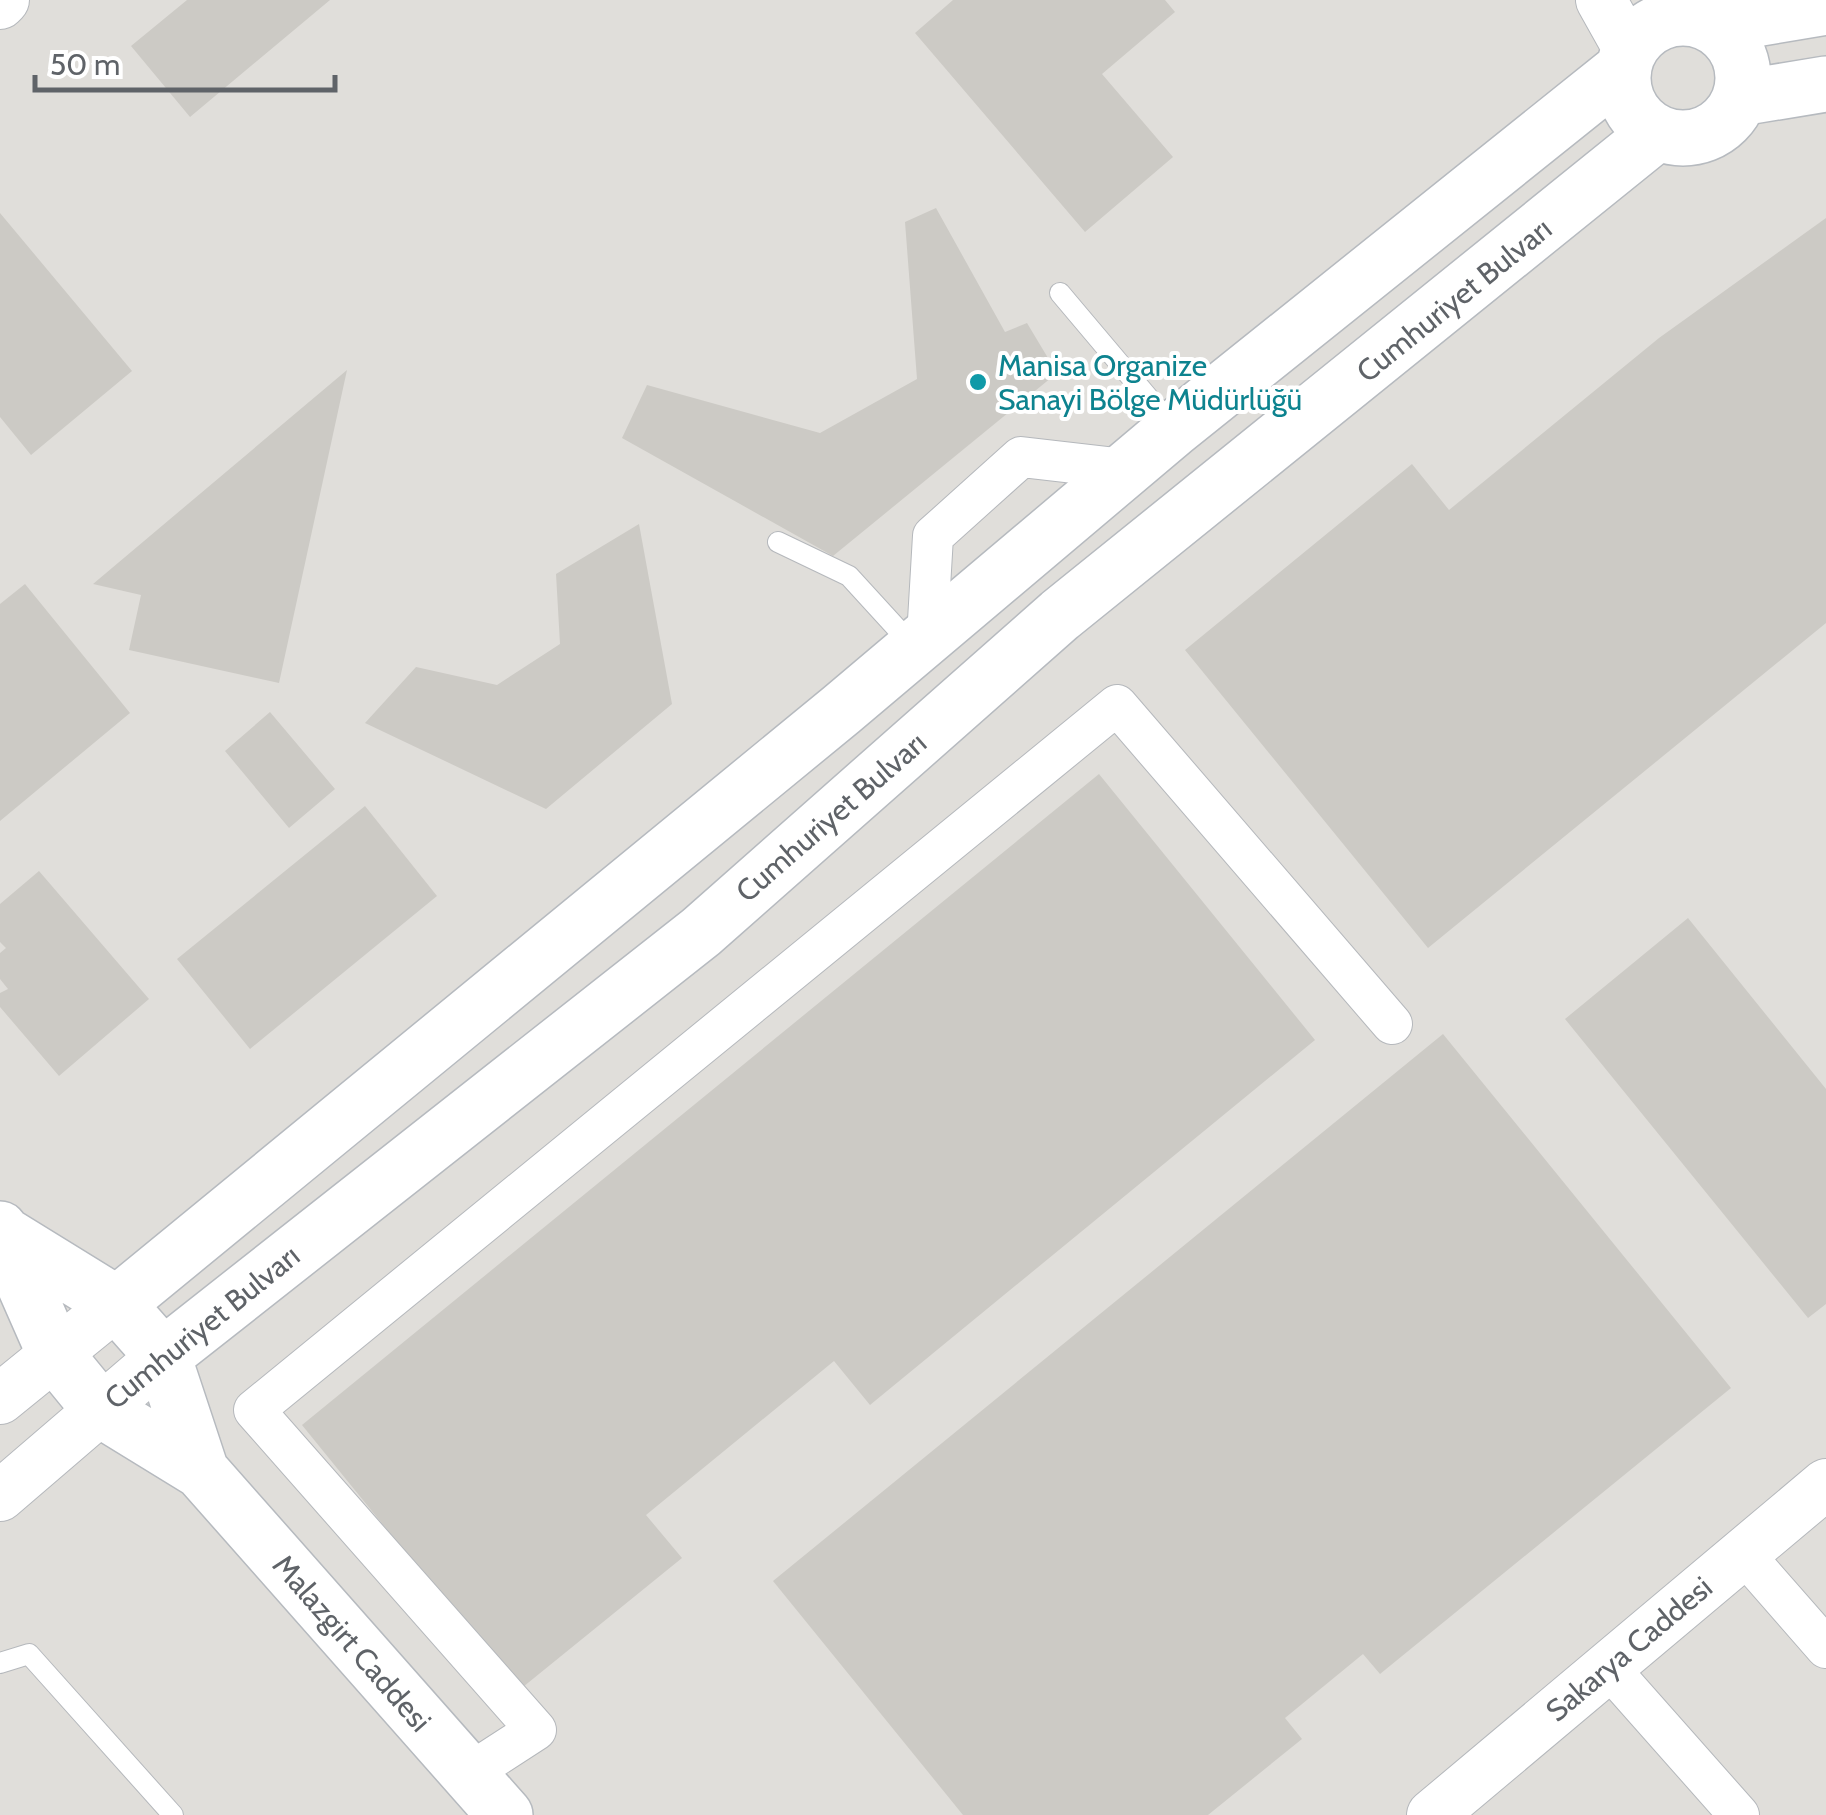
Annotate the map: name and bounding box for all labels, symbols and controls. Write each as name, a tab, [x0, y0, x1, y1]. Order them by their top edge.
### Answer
scale bar	[35, 30, 335, 92]
text: 50 m	[50, 46, 120, 83]
street label: Cumhuriyet Bulvarı	[1349, 210, 1559, 390]
place label: Manisa Organize Sanayi Bölge Müdürlüğü	[998, 347, 1302, 418]
marker: Manisa Organize Sanayi Bölge Müdürlüğü	[967, 371, 989, 393]
street label: Cumhuriyet Bulvarı	[728, 724, 934, 910]
street label: Cumhuriyet Bulvarı	[97, 1237, 307, 1417]
street label: Malazgirt Caddesi	[265, 1547, 439, 1739]
street label: Sakarya Caddesi	[1538, 1569, 1720, 1729]

